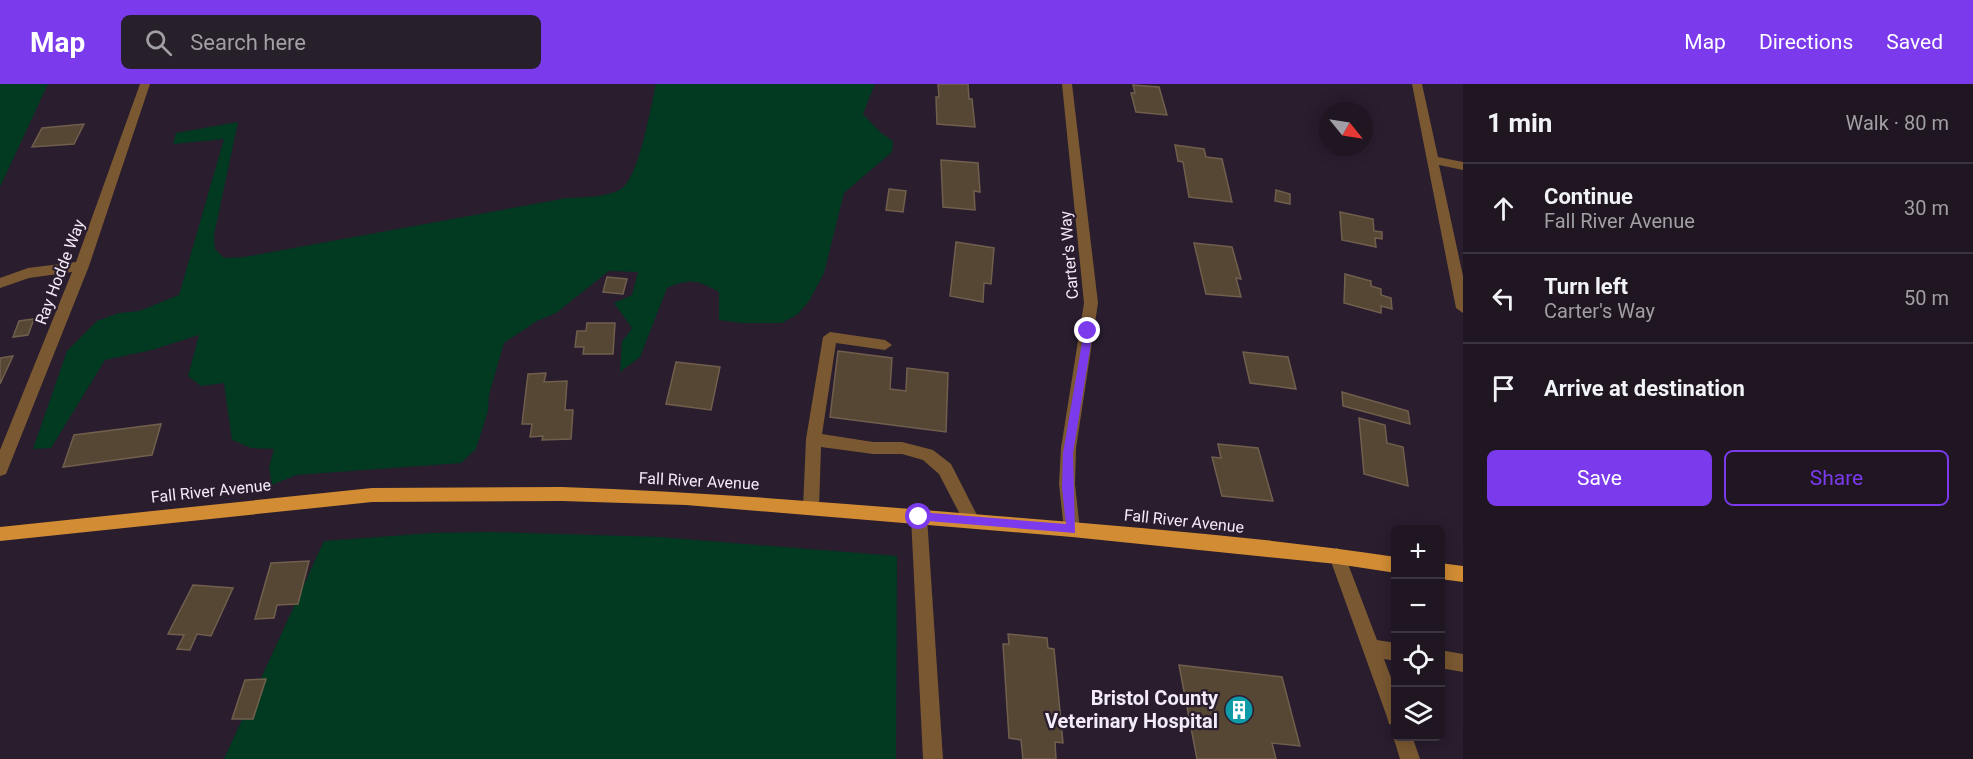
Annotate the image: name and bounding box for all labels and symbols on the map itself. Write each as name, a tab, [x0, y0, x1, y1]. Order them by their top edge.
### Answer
north arrow	[1319, 102, 1373, 156]
street label: Carter's Way	[1056, 210, 1082, 300]
street label: Ray Hodde Way	[31, 216, 89, 327]
route end	[1074, 317, 1100, 343]
street label: Fall River Avenue	[638, 468, 760, 494]
street label: Fall River Avenue	[150, 475, 272, 507]
route start	[905, 503, 931, 529]
street label: Fall River Avenue	[1123, 505, 1245, 537]
place label: Bristol County Veterinary Hospital	[1045, 686, 1219, 733]
building icon: Bristol County Veterinary Hospital	[1223, 694, 1255, 726]

